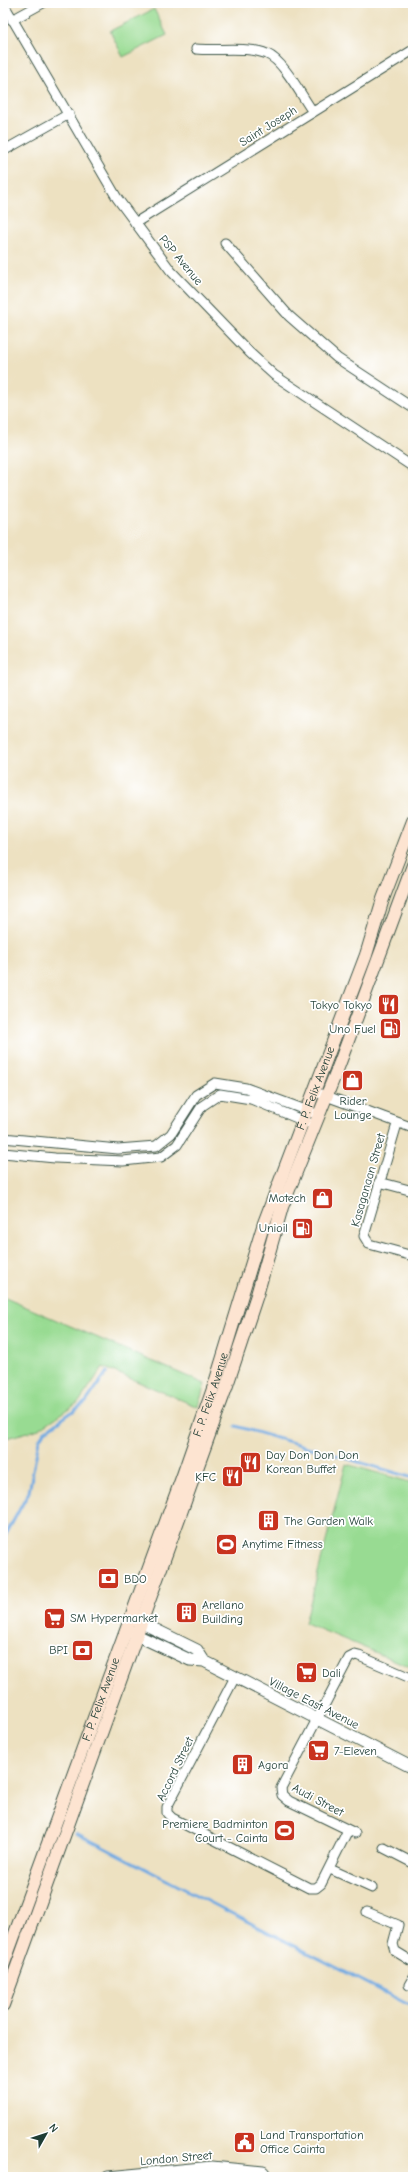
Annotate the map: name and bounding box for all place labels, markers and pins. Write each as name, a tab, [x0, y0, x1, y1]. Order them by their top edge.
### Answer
restaurant icon: Tokyo Tokyo	[375, 992, 401, 1018]
place label: Tokyo Tokyo	[310, 998, 372, 1012]
fuel station icon: Uno Fuel	[378, 1016, 404, 1042]
place label: Uno Fuel	[329, 1022, 376, 1036]
shop icon: Rider Lounge	[340, 1067, 366, 1093]
place label: Rider Lounge	[334, 1094, 372, 1122]
shop icon: Motech	[309, 1185, 335, 1211]
place label: Motech	[268, 1191, 306, 1205]
fuel station icon: Unioil	[290, 1215, 316, 1241]
place label: Unioil	[259, 1221, 288, 1235]
place label: Day Don Don Don Korean Buffet	[266, 1448, 359, 1476]
restaurant icon: Day Don Don Don Korean Buffet	[238, 1449, 264, 1475]
restaurant icon: KFC	[219, 1464, 245, 1490]
place label: KFC	[195, 1470, 216, 1484]
building icon: The Garden Walk	[255, 1508, 281, 1534]
place label: The Garden Walk	[284, 1514, 373, 1528]
sports icon: Anytime Fitness	[214, 1531, 240, 1557]
place label: Anytime Fitness	[242, 1537, 323, 1551]
bank icon: BDO	[95, 1566, 121, 1592]
place label: BDO	[124, 1572, 147, 1586]
place label: Arellano Building	[202, 1598, 244, 1626]
building icon: Arellano Building	[173, 1599, 199, 1625]
supermarket icon: SM Hypermarket	[41, 1605, 67, 1631]
place label: SM Hypermarket	[70, 1611, 158, 1625]
bank icon: BPI	[70, 1637, 96, 1663]
place label: BPI	[49, 1643, 68, 1657]
supermarket icon: Dali	[293, 1660, 319, 1686]
place label: Dali	[322, 1666, 341, 1680]
supermarket icon: 7-Eleven	[306, 1738, 332, 1764]
place label: 7-Eleven	[334, 1744, 377, 1758]
building icon: Agora	[230, 1752, 256, 1778]
place label: Agora	[258, 1758, 288, 1772]
place label: Premiere Badminton Court - Cainta	[162, 1817, 268, 1845]
sports icon: Premiere Badminton Court - Cainta	[271, 1818, 297, 1844]
place label: Land Transportation Office Cainta	[260, 2128, 364, 2156]
public building icon: Land Transportation Office Cainta	[232, 2129, 258, 2155]

